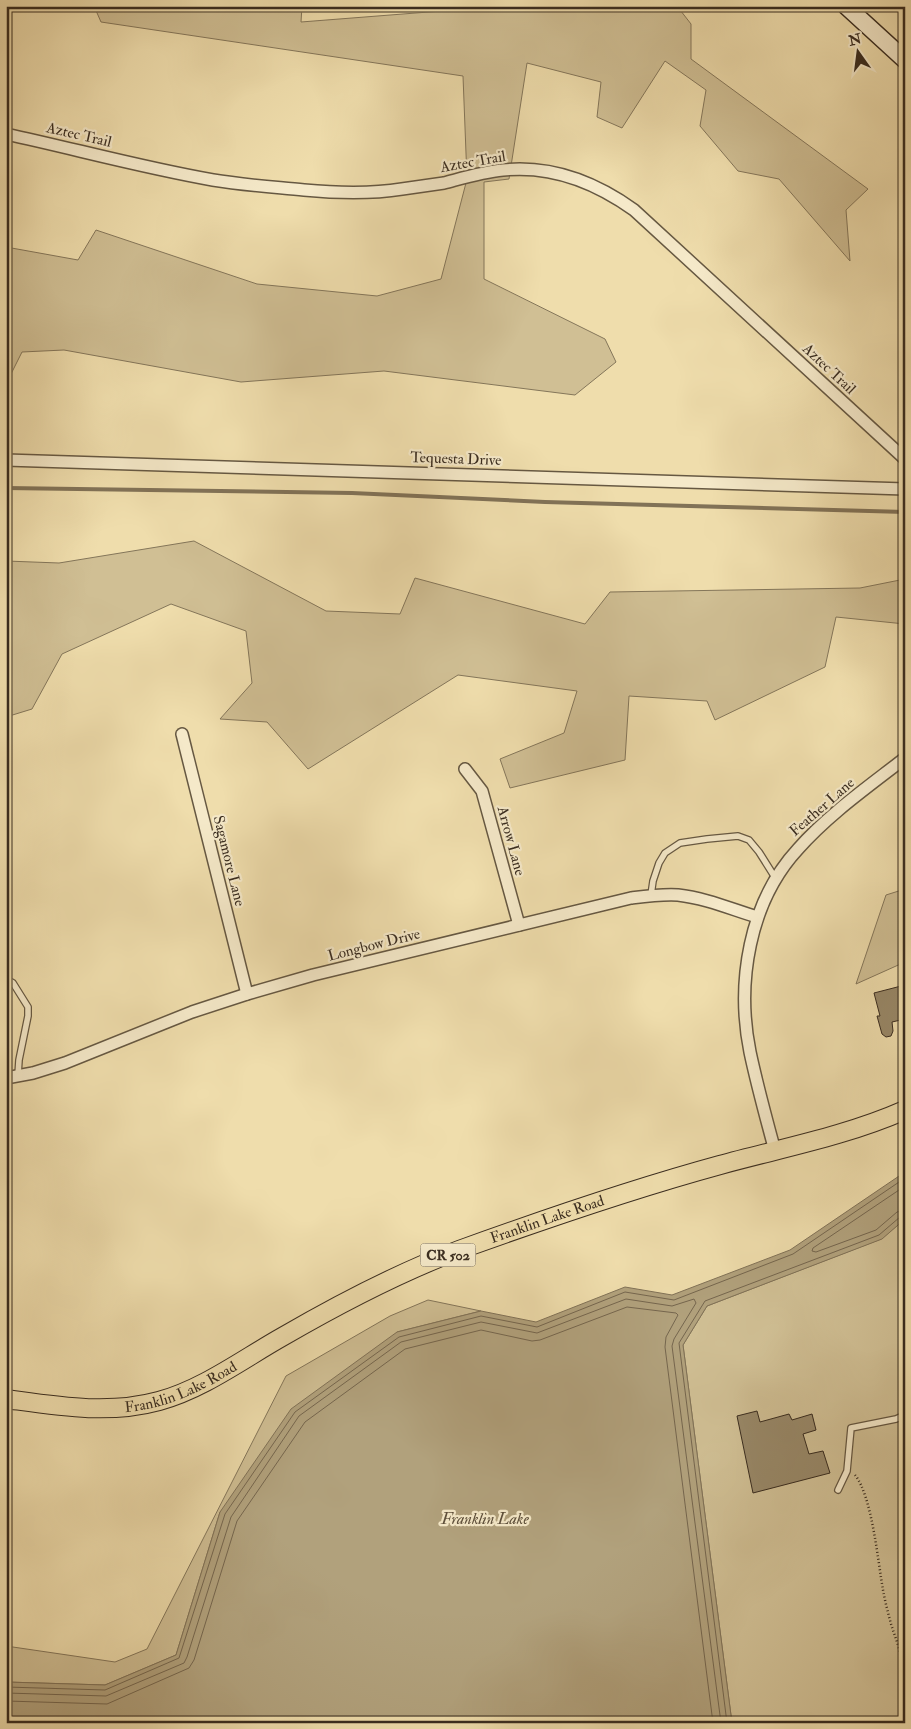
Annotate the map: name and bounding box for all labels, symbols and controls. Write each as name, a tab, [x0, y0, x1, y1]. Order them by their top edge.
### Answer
north arrow	[834, 28, 884, 78]
text: N	[846, 30, 864, 50]
street label: Aztec Trail	[44, 118, 114, 152]
street label: Aztec Trail	[438, 147, 507, 177]
street label: Aztec Trail	[798, 339, 860, 399]
street label: Tequesta Drive	[410, 448, 502, 470]
street label: Feather Lane	[785, 773, 859, 841]
street label: Arrow Lane	[492, 803, 529, 878]
street label: Sagamore Lane	[209, 814, 249, 908]
street label: Longbow Drive	[326, 924, 422, 966]
street label: Franklin Lake Road	[487, 1191, 607, 1248]
road number: CR 502	[420, 1244, 476, 1266]
street label: Franklin Lake Road	[124, 1357, 241, 1417]
water label: Franklin Lake	[440, 1509, 529, 1529]

